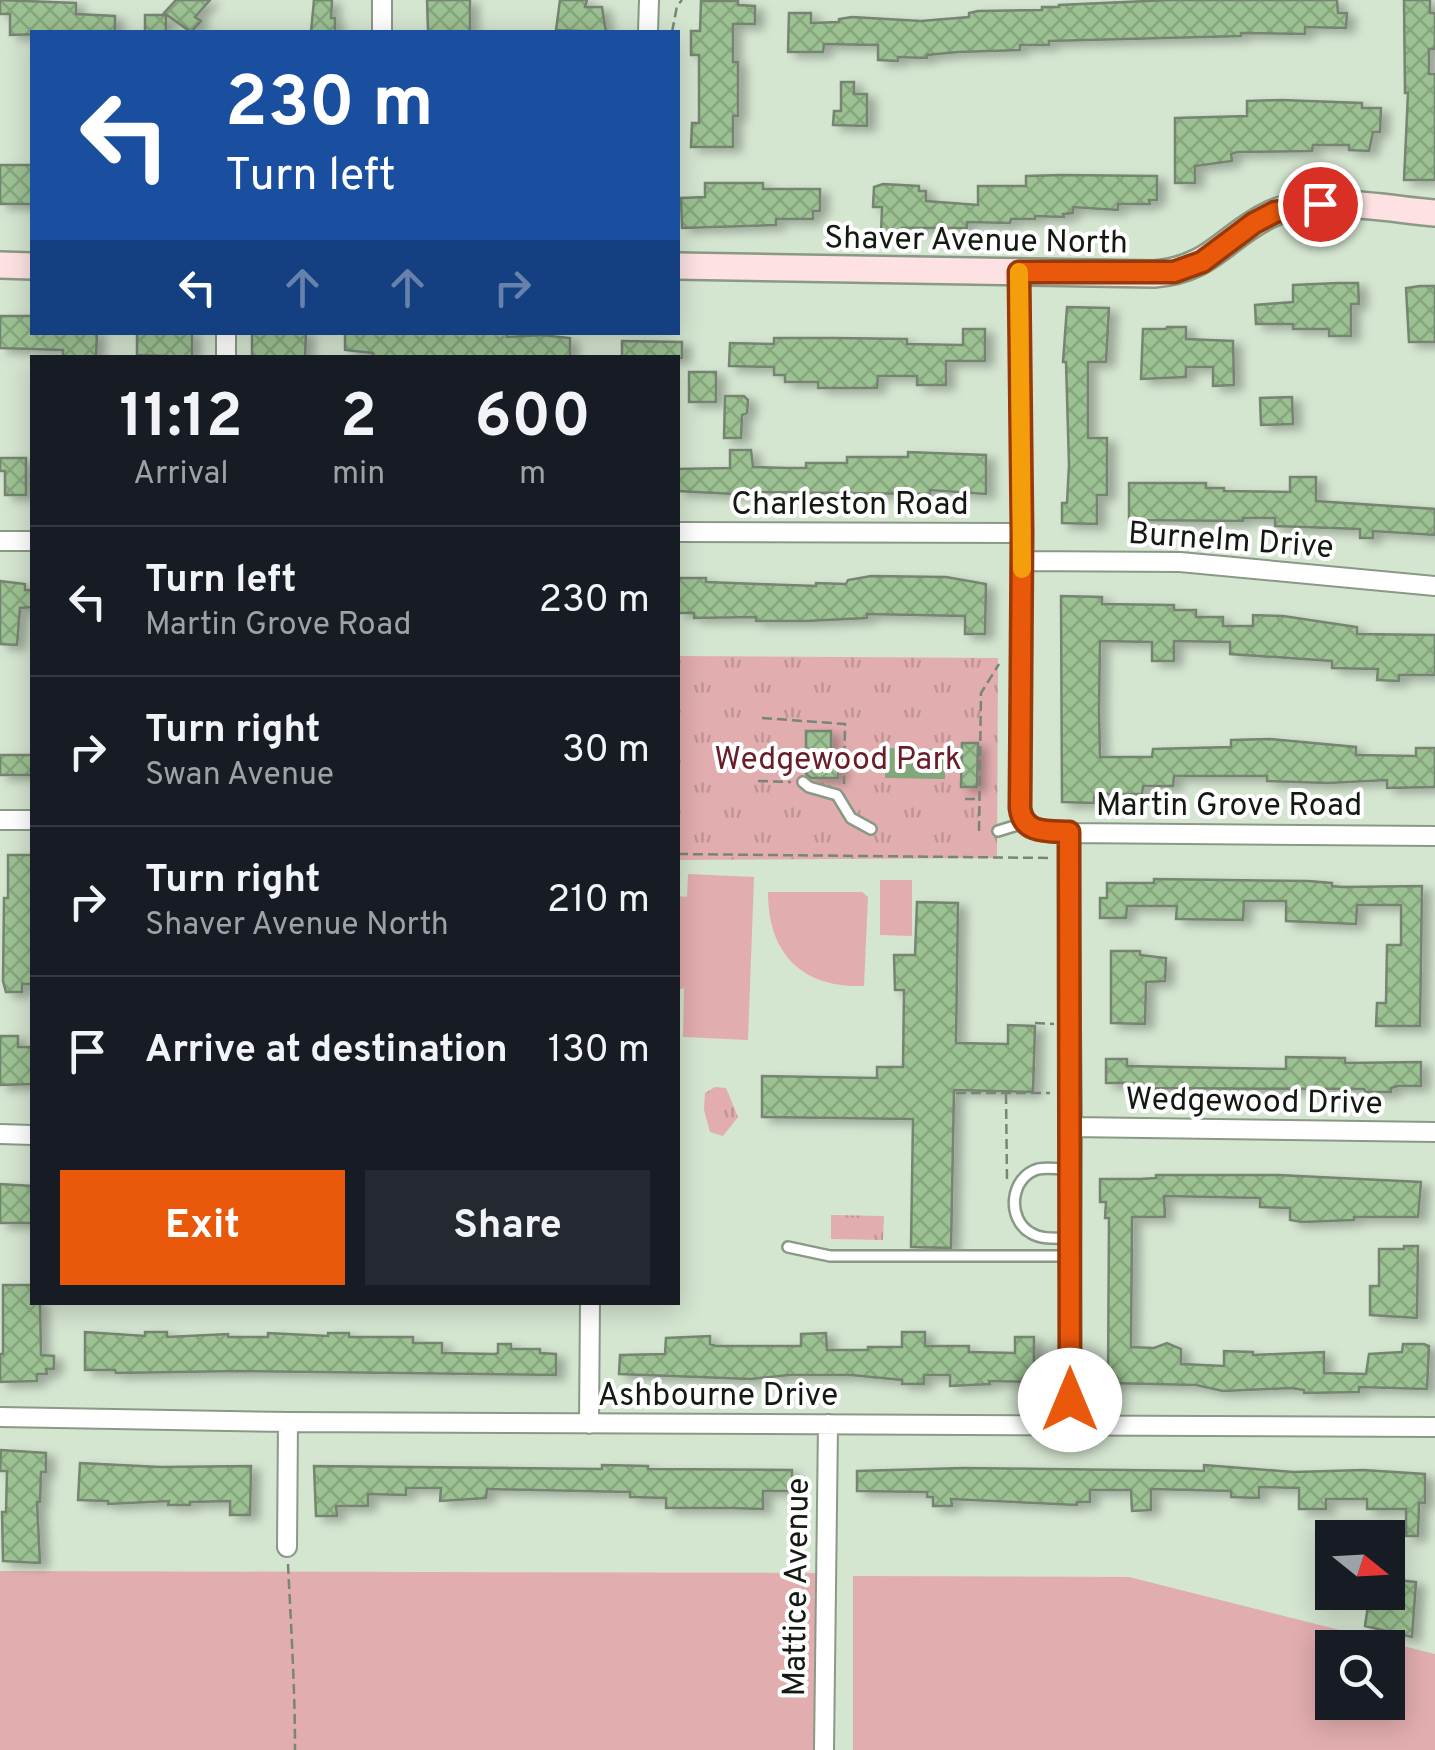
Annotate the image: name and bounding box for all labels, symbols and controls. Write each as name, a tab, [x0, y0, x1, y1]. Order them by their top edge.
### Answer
text: 230 m	[225, 62, 434, 151]
icon: left	[60, 70, 190, 200]
text: Turn left	[225, 149, 396, 206]
pin	[1278, 162, 1363, 247]
icon: arrive	[1293, 177, 1348, 232]
street label: Shaver Avenue North	[824, 219, 1128, 265]
icon: left	[170, 260, 225, 315]
icon: ahead	[275, 260, 330, 315]
icon: ahead	[380, 260, 435, 315]
icon: right	[485, 260, 540, 315]
text: 11:12	[119, 382, 243, 458]
text: 2	[340, 382, 377, 458]
text: 600	[475, 382, 591, 458]
text: Arrival	[133, 455, 229, 495]
text: min	[332, 455, 385, 495]
text: m	[519, 455, 546, 495]
street label: Charleston Road	[731, 486, 969, 526]
street label: Burnelm Drive	[1127, 515, 1335, 569]
text: Turn left	[145, 557, 297, 606]
icon: left	[60, 574, 115, 629]
text: 230 m	[539, 577, 650, 626]
text: Martin Grove Road	[145, 606, 411, 646]
text: Turn right	[145, 707, 320, 756]
icon: right	[60, 724, 115, 779]
text: 30 m	[562, 727, 650, 776]
park label: Wedgewood Park	[714, 741, 962, 781]
text: Swan Avenue	[145, 756, 334, 796]
street label: Martin Grove Road	[1096, 787, 1362, 827]
text: Turn right	[145, 857, 320, 906]
icon: right	[60, 874, 115, 929]
text: 210 m	[547, 877, 650, 926]
text: Shaver Avenue North	[145, 906, 449, 946]
icon: arrive	[60, 1024, 115, 1079]
text: Arrive at destination	[145, 1027, 508, 1076]
text: 130 m	[548, 1027, 650, 1076]
street label: Wedgewood Drive	[1125, 1081, 1383, 1125]
button: Exit	[60, 1170, 345, 1285]
button: Share	[365, 1170, 650, 1285]
position arrow	[1018, 1348, 1122, 1452]
street label: Ashbourne Drive	[598, 1377, 838, 1417]
street label: Mattice Avenue	[776, 1477, 820, 1697]
north arrow	[1315, 1520, 1405, 1610]
map controls	[1315, 1520, 1405, 1720]
button: search	[1315, 1630, 1405, 1720]

